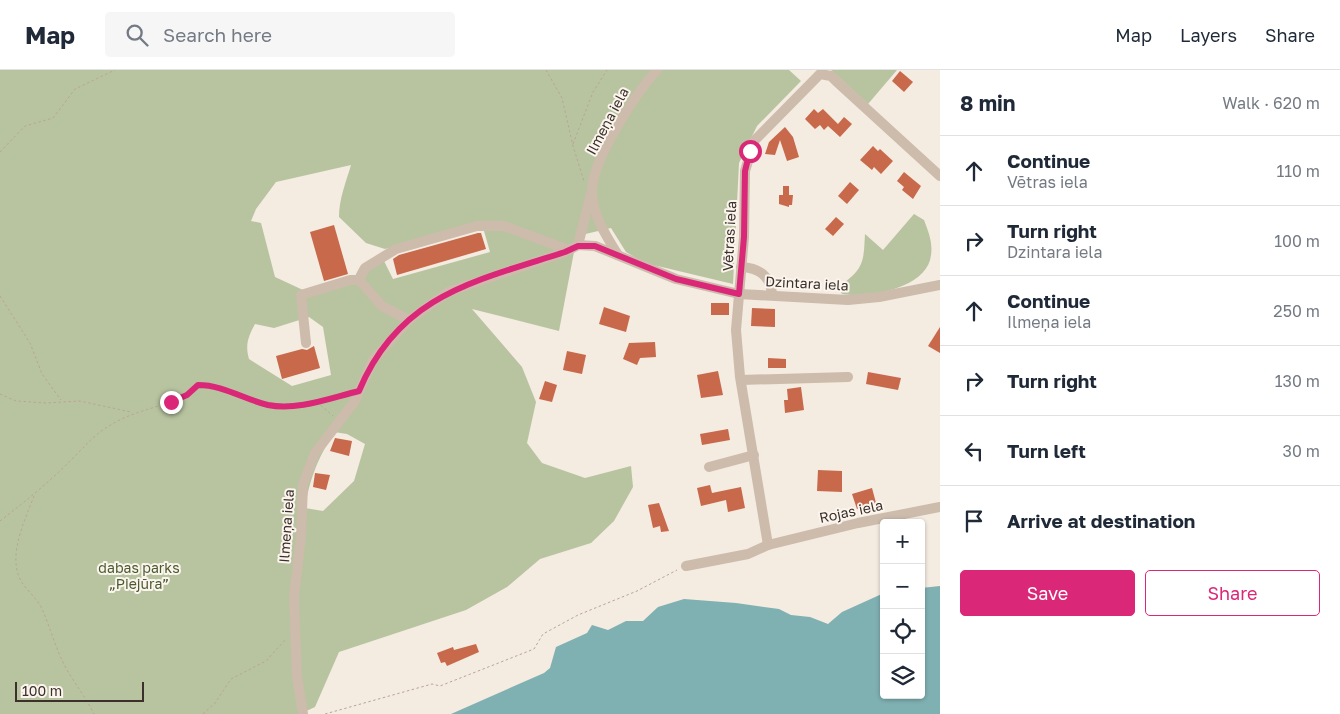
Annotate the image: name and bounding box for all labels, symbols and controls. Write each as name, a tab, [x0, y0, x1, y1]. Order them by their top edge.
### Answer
search box	[105, 12, 455, 57]
text: Map	[25, 20, 75, 49]
icon: search	[123, 21, 151, 49]
text: Search here	[163, 23, 272, 46]
text: Map	[1115, 24, 1152, 46]
text: Layers	[1180, 24, 1237, 46]
text: Share	[1265, 24, 1315, 46]
street label: Ilmeņa iela	[582, 84, 633, 158]
text: 8 min	[960, 90, 1016, 116]
text: Walk · 620 m	[1222, 93, 1320, 113]
route start	[739, 140, 762, 163]
text: Continue	[1007, 149, 1090, 172]
icon: ahead	[960, 157, 988, 185]
text: 110 m	[1276, 161, 1320, 181]
text: Vētras iela	[1007, 172, 1088, 192]
street label: Vētras iela	[719, 200, 739, 272]
text: Turn right	[1007, 219, 1097, 242]
icon: right	[960, 227, 988, 255]
text: 100 m	[1274, 231, 1320, 251]
text: Dzintara iela	[1007, 242, 1102, 262]
street label: Dzintara iela	[765, 272, 849, 294]
text: Continue	[1007, 289, 1090, 312]
icon: ahead	[960, 297, 988, 325]
text: 250 m	[1273, 301, 1320, 321]
text: Ilmeņa iela	[1007, 312, 1091, 332]
icon: right	[960, 367, 988, 395]
text: Turn right	[1007, 369, 1097, 392]
text: 130 m	[1275, 371, 1320, 391]
route end	[160, 391, 183, 414]
icon: left	[960, 437, 988, 465]
text: Turn left	[1007, 439, 1086, 462]
text: 30 m	[1283, 441, 1320, 461]
street label: Ilmeņa iela	[275, 489, 298, 563]
street label: Rojas iela	[818, 496, 884, 526]
icon: arrive	[960, 507, 988, 535]
text: Arrive at destination	[1007, 509, 1195, 532]
map controls	[880, 519, 925, 699]
button: +	[880, 519, 925, 564]
park label: dabas parks „Piejūra”	[98, 559, 180, 592]
button: −	[880, 564, 925, 609]
button: Save	[960, 570, 1135, 616]
button: Share	[1145, 570, 1320, 616]
button: locate	[880, 609, 925, 654]
button: layers	[880, 654, 925, 699]
scale bar	[15, 679, 144, 702]
text: 100 m	[22, 682, 62, 699]

